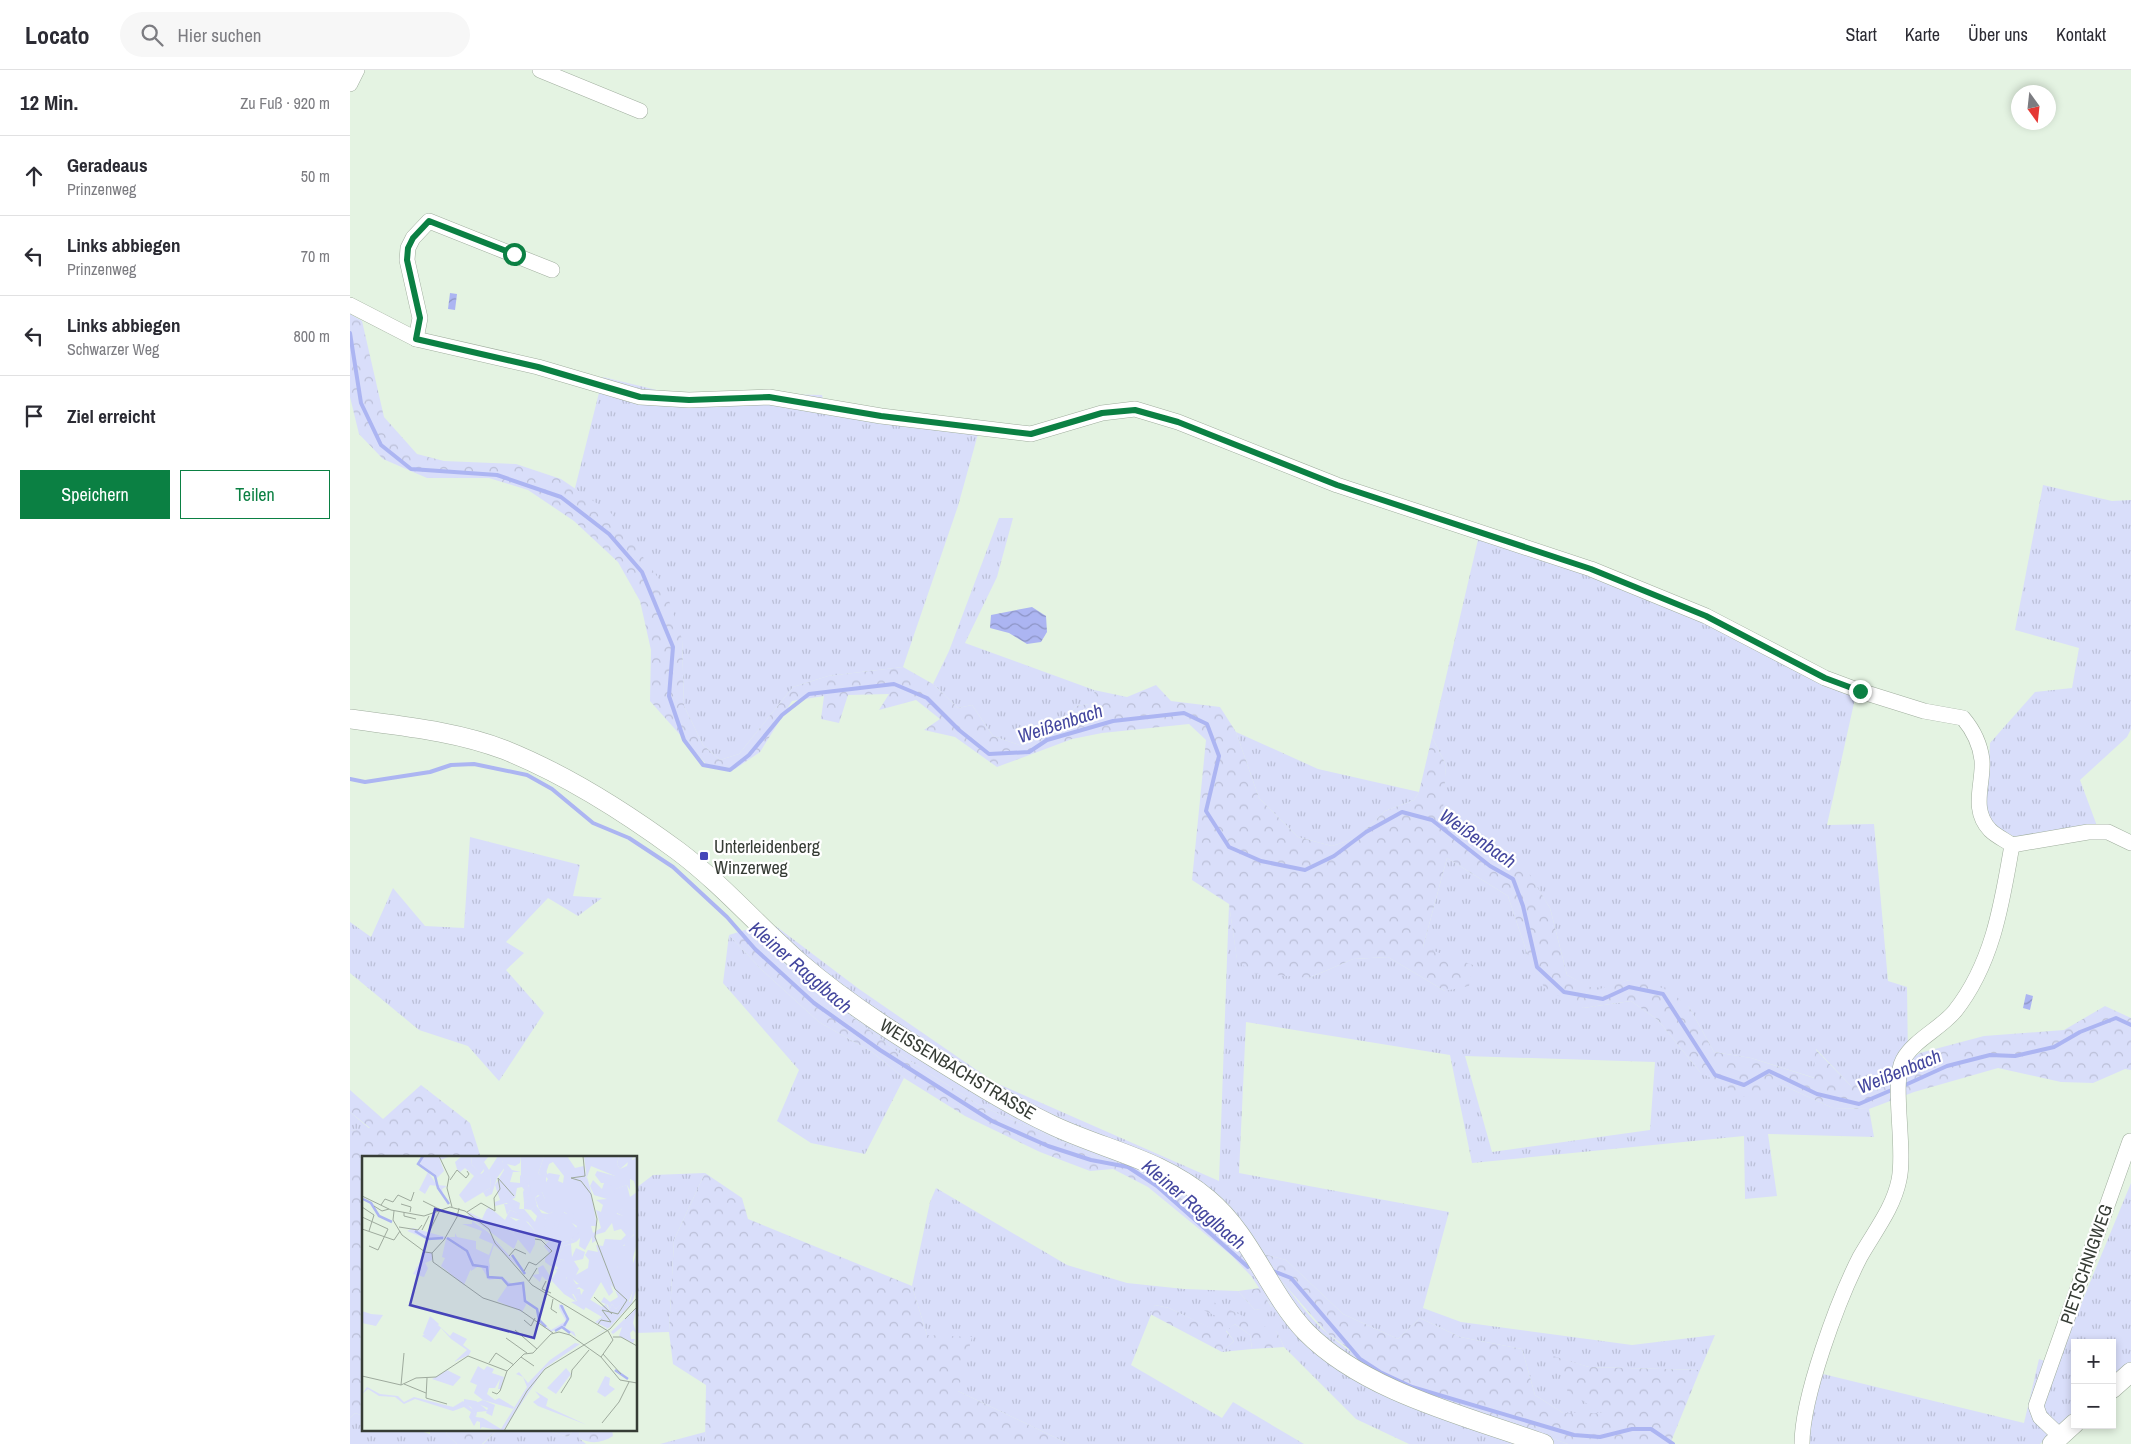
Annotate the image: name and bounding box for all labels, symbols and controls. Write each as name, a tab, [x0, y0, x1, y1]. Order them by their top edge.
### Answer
search box	[120, 12, 470, 57]
text: Locato	[25, 19, 90, 51]
icon: search	[138, 21, 166, 49]
text: Hier suchen	[178, 22, 262, 48]
text: Start	[1846, 22, 1877, 47]
text: Karte	[1905, 22, 1940, 47]
text: Über uns	[1968, 22, 2028, 47]
text: Kontakt	[2056, 22, 2106, 47]
north arrow	[2011, 85, 2056, 130]
text: 12 Min.	[20, 88, 78, 117]
text: Zu Fuß · 920 m	[240, 92, 330, 114]
text: Geradeaus	[67, 152, 148, 178]
icon: ahead	[20, 162, 48, 190]
text: 50 m	[301, 165, 330, 187]
text: Prinzenweg	[67, 178, 136, 200]
text: Links abbiegen	[67, 232, 180, 258]
icon: left	[20, 242, 48, 270]
route start	[503, 243, 526, 266]
text: 70 m	[301, 245, 330, 267]
text: Prinzenweg	[67, 258, 136, 280]
text: Links abbiegen	[67, 312, 180, 338]
icon: left	[20, 322, 48, 350]
text: 800 m	[294, 325, 330, 347]
text: Schwarzer Weg	[67, 338, 159, 360]
icon: arrive	[20, 402, 48, 430]
text: Ziel erreicht	[67, 403, 155, 429]
button: Speichern	[20, 470, 170, 519]
button: Teilen	[180, 470, 330, 519]
route end	[1849, 680, 1872, 703]
water label: Weißenbach	[1014, 697, 1106, 749]
water label: Weißenbach	[1435, 802, 1521, 874]
place label: Unterleidenberg Winzerweg	[714, 834, 821, 880]
marker: Unterleidenberg Winzerweg	[698, 850, 710, 862]
water label: Kleiner Ragglbach	[744, 915, 858, 1019]
street label: WEISSENBACHSTRASSE	[875, 1012, 1041, 1126]
water label: Weißenbach	[1853, 1042, 1945, 1100]
water label: Kleiner Ragglbach	[1137, 1153, 1251, 1255]
inset map	[362, 1156, 638, 1432]
street label: PIETSCHNIGWEG	[2054, 1201, 2118, 1327]
map controls	[2071, 1339, 2116, 1429]
button: +	[2071, 1339, 2116, 1384]
button: −	[2071, 1384, 2116, 1429]

